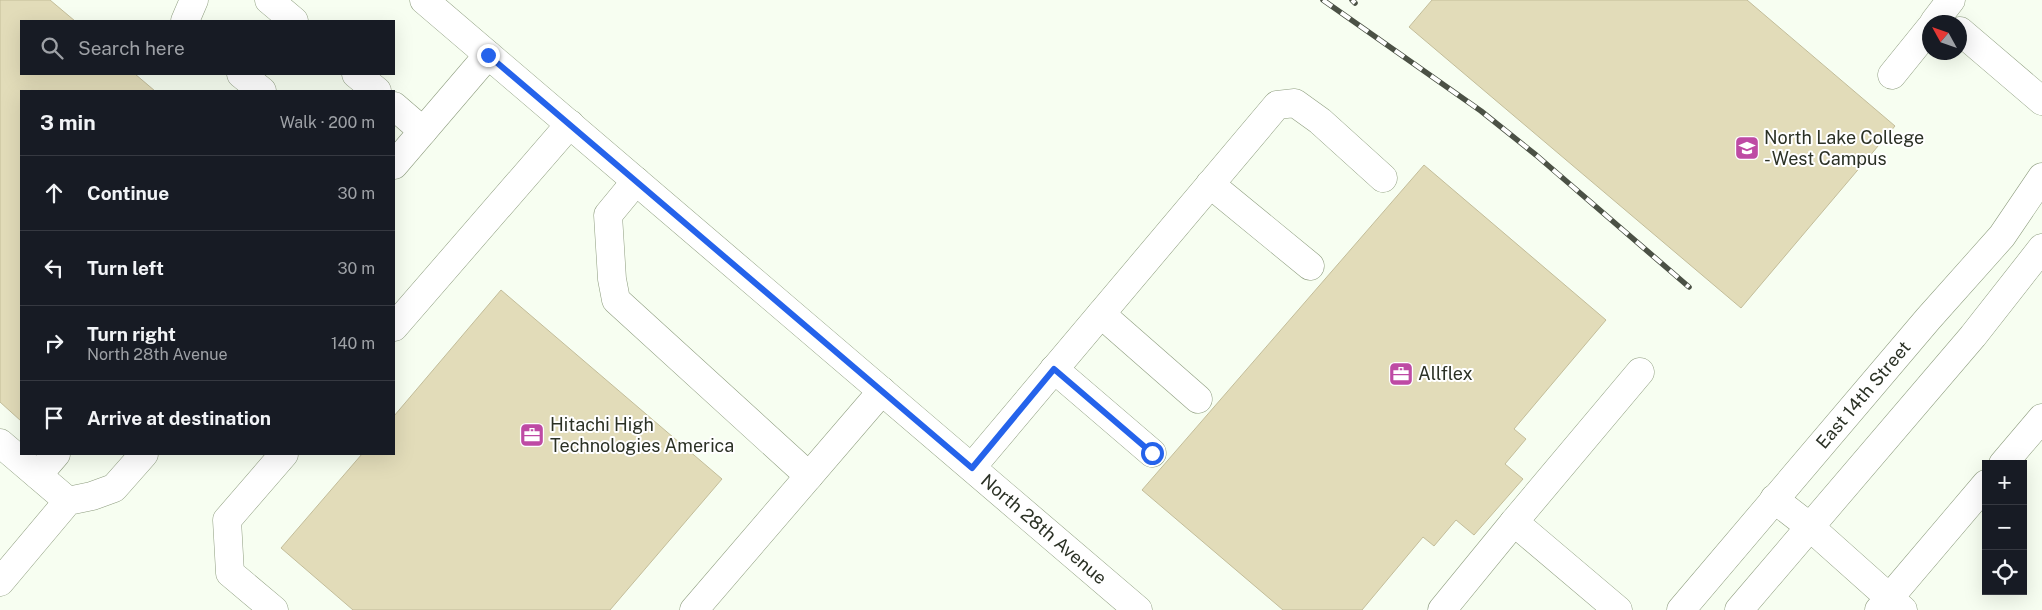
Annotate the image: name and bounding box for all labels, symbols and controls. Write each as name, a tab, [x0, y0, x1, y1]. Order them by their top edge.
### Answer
north arrow	[1922, 15, 1967, 60]
search box	[20, 20, 395, 75]
icon: search	[38, 34, 66, 62]
text: Search here	[78, 37, 185, 59]
route end	[477, 44, 500, 67]
text: 3 min	[40, 110, 96, 135]
text: Walk · 200 m	[280, 113, 375, 132]
place label: North Lake College - West Campus	[1764, 127, 1924, 169]
school or university icon: North Lake College - West Campus	[1734, 135, 1760, 161]
icon: ahead	[40, 179, 68, 207]
text: Continue	[87, 182, 169, 204]
text: 30 m	[338, 184, 375, 203]
icon: left	[40, 254, 68, 282]
text: Turn left	[87, 257, 164, 279]
text: 30 m	[338, 259, 375, 278]
text: Turn right	[87, 323, 176, 345]
icon: right	[40, 329, 68, 357]
text: 140 m	[331, 334, 375, 353]
street label: East 14th Street	[1812, 337, 1915, 453]
text: North 28th Avenue	[87, 345, 228, 364]
office icon: Allflex	[1388, 361, 1414, 387]
place label: Allflex	[1418, 363, 1473, 384]
icon: arrive	[40, 404, 68, 432]
text: Arrive at destination	[87, 407, 271, 429]
place label: Hitachi High Technologies America	[550, 414, 734, 456]
office icon: Hitachi High Technologies America	[519, 422, 545, 448]
route start	[1141, 442, 1164, 465]
map controls	[1982, 460, 2027, 595]
button: +	[1982, 460, 2027, 505]
street label: North 28th Avenue	[977, 470, 1111, 588]
button: −	[1982, 505, 2027, 550]
button: locate	[1982, 550, 2027, 595]

